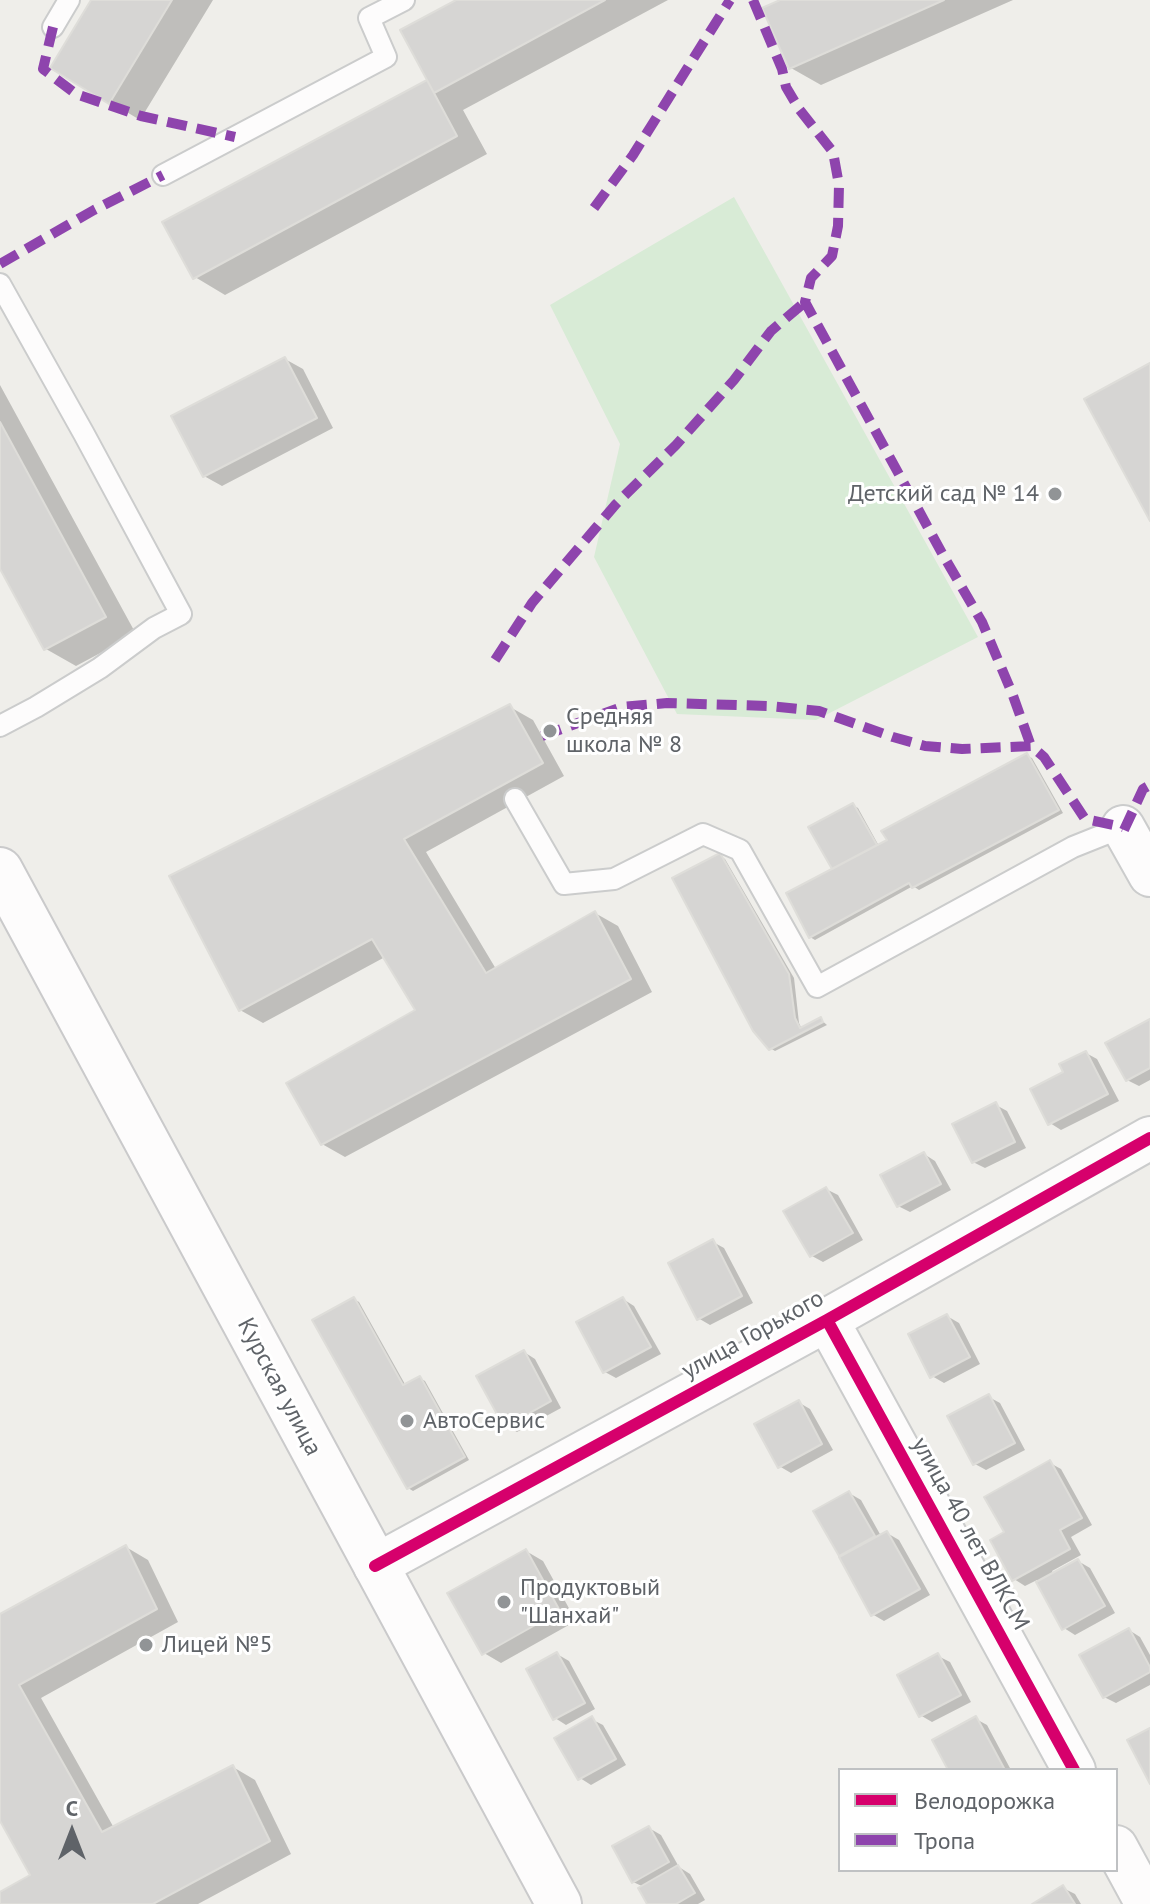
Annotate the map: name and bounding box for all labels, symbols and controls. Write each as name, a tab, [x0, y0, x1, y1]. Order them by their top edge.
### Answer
place label: Детский сад № 14	[848, 480, 1039, 508]
marker: Детский сад № 14	[1046, 485, 1064, 503]
place label: Cредняя школа № 8	[566, 703, 682, 759]
marker: Cредняя школа № 8	[541, 722, 559, 740]
street label: улица Горького	[677, 1284, 829, 1386]
street label: Курская улица	[231, 1313, 327, 1461]
place label: АвтоСервис	[423, 1407, 545, 1435]
marker: АвтоСервис	[398, 1412, 416, 1430]
street label: улица 40 лет ВЛКСМ	[905, 1433, 1035, 1635]
place label: Продуктовый "Шанхай"	[520, 1574, 660, 1630]
marker: Продуктовый "Шанхай"	[495, 1593, 513, 1611]
place label: Лицей №5	[162, 1631, 273, 1659]
marker: Лицей №5	[137, 1636, 155, 1654]
legend	[838, 1768, 1118, 1872]
text: Велодорожка	[914, 1785, 1055, 1816]
north arrow	[32, 1792, 112, 1872]
text: С	[66, 1794, 78, 1822]
text: Тропа	[914, 1825, 975, 1856]

